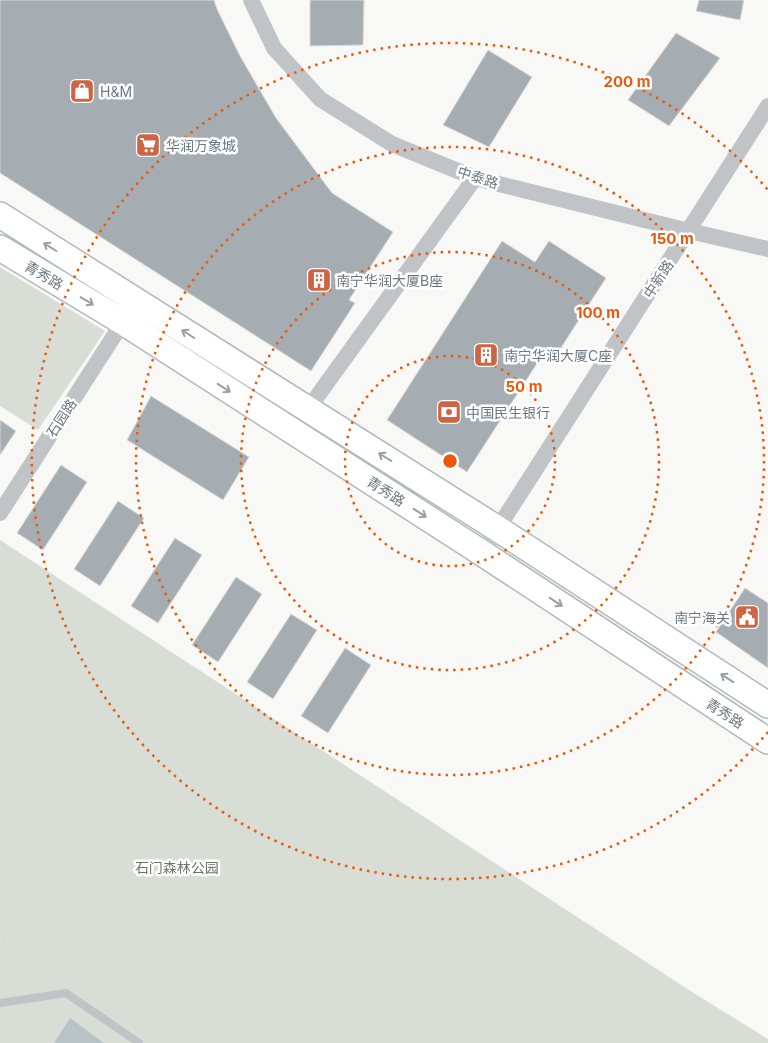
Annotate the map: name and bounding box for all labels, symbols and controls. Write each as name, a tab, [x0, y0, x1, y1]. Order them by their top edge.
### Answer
text: 200 m	[604, 72, 650, 91]
shop icon: H&M	[69, 78, 95, 104]
place label: H&M	[100, 83, 132, 100]
supermarket icon: 华润万象城	[135, 132, 161, 158]
place label: 华润万象城	[166, 137, 236, 154]
street label: 中泰路	[455, 162, 501, 192]
text: 150 m	[650, 229, 694, 248]
one-way arrow	[44, 242, 58, 252]
street label: 青秀路	[22, 257, 66, 293]
street label: 中新路	[639, 257, 677, 301]
building icon: 南宁华润大厦B座	[306, 267, 332, 293]
place label: 南宁华润大厦B座	[336, 272, 443, 289]
one-way arrow	[79, 296, 93, 306]
text: 100 m	[576, 303, 620, 322]
one-way arrow	[181, 328, 195, 339]
building icon: 南宁华润大厦C座	[473, 342, 499, 368]
place label: 南宁华润大厦C座	[504, 347, 612, 364]
text: 50 m	[506, 377, 542, 396]
one-way arrow	[217, 382, 231, 393]
street label: 石园路	[42, 396, 80, 440]
bank icon: 中国民生银行	[436, 399, 462, 425]
place label: 中国民生银行	[466, 404, 550, 421]
one-way arrow	[378, 452, 392, 462]
centre of rings	[441, 452, 459, 470]
street label: 青秀路	[364, 472, 408, 510]
one-way arrow	[412, 508, 426, 518]
one-way arrow	[549, 596, 563, 607]
public building icon: 南宁海关	[734, 604, 760, 630]
place label: 南宁海关	[674, 609, 730, 626]
one-way arrow	[721, 673, 735, 683]
street label: 青秀路	[703, 694, 747, 732]
park label: 石门森林公园	[135, 859, 219, 876]

